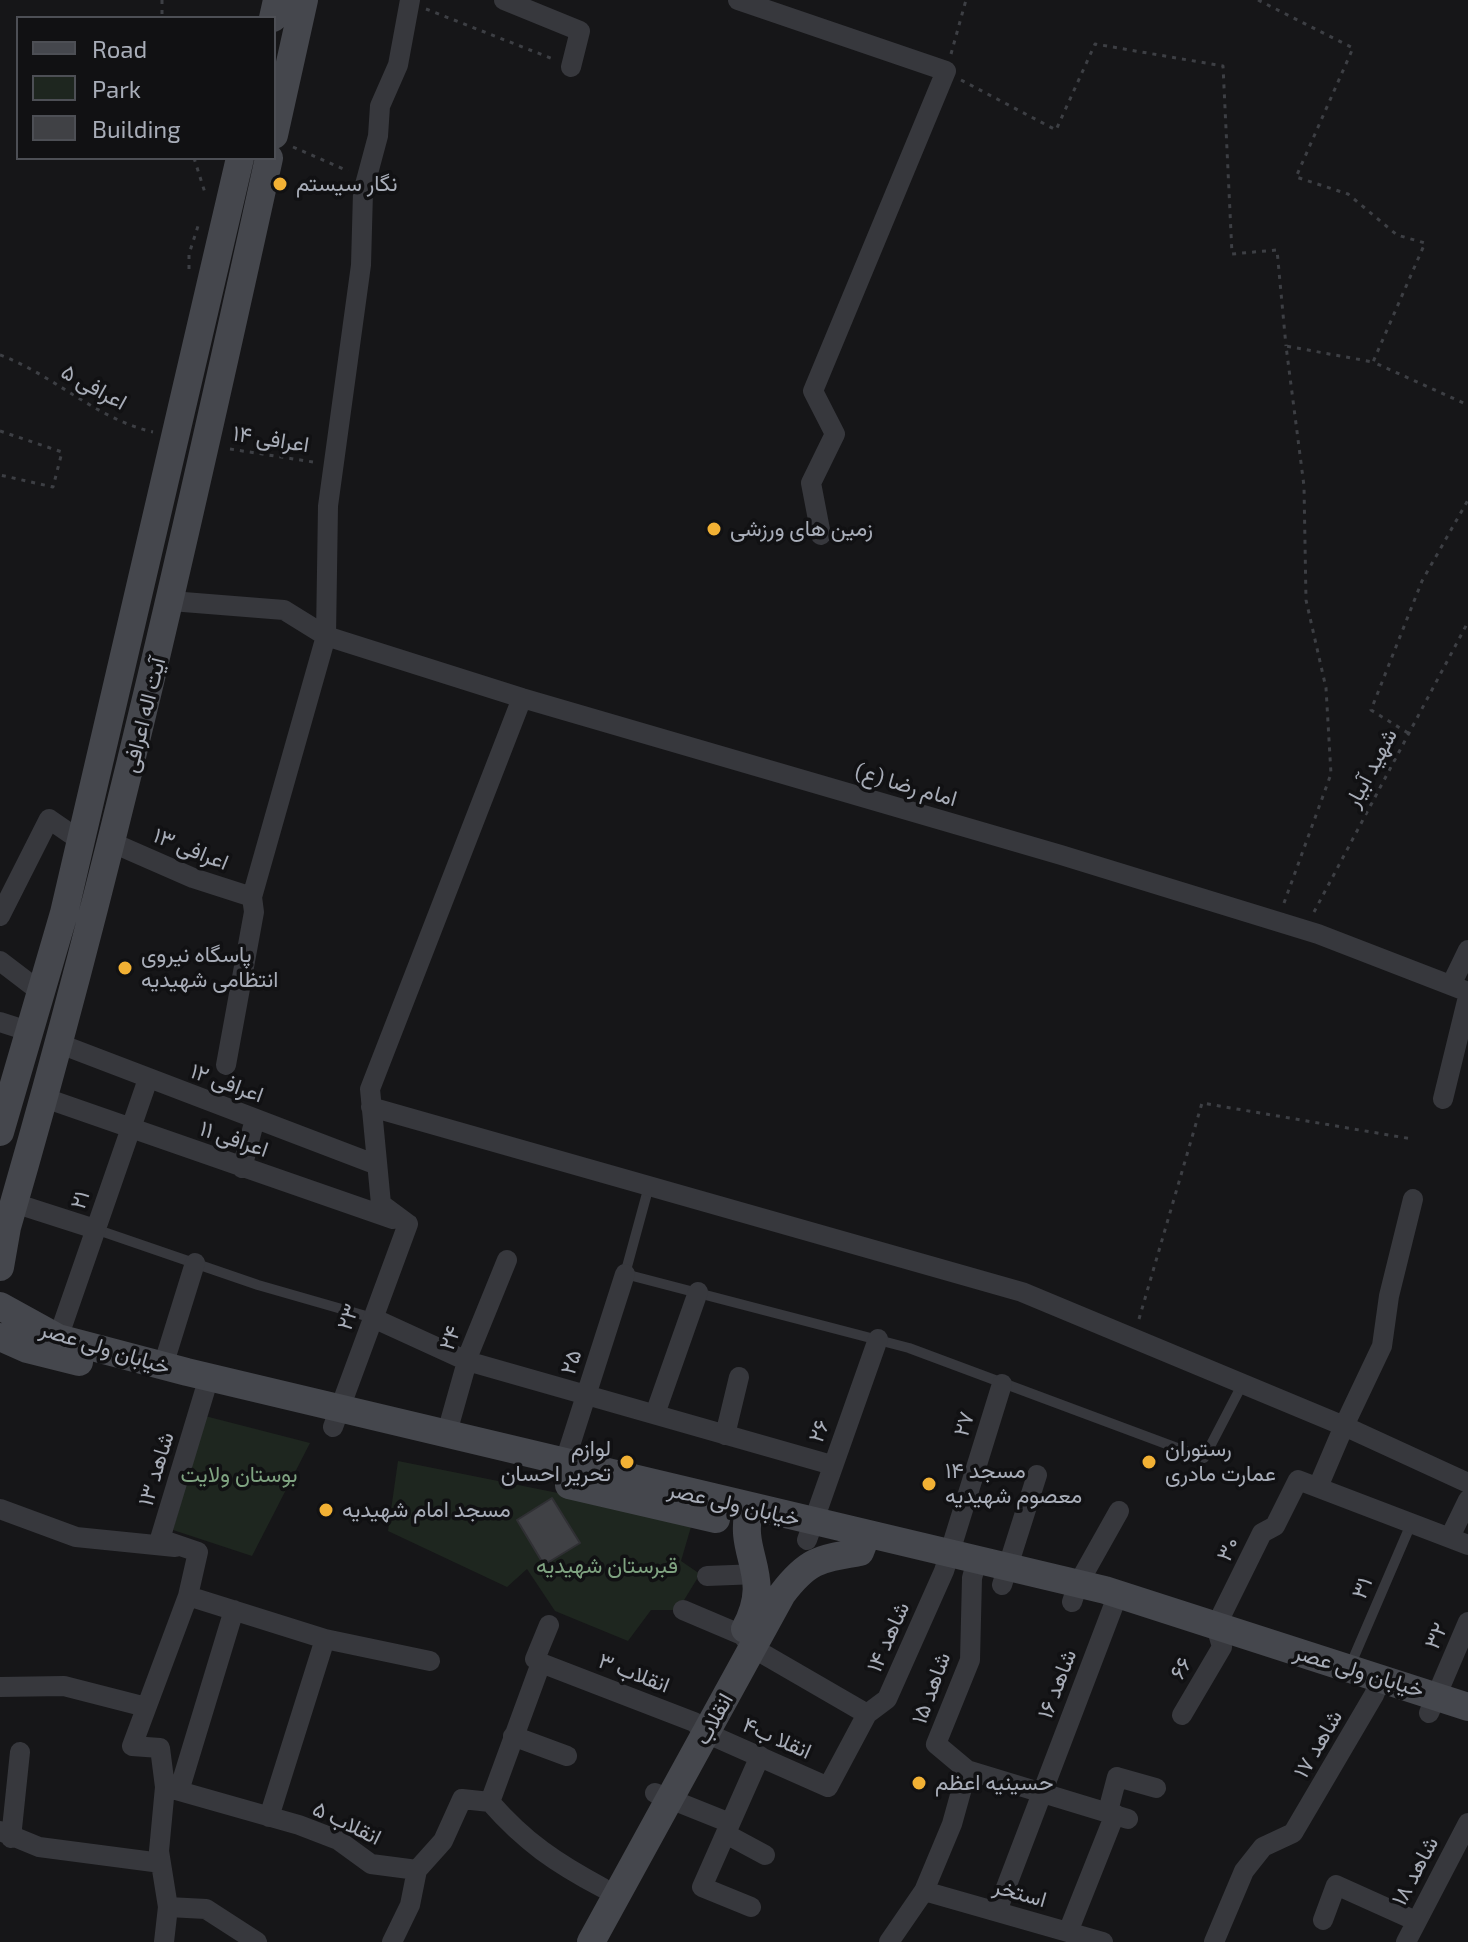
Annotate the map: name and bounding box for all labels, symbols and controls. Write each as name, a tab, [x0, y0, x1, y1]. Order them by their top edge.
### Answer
legend	[16, 16, 276, 160]
text: Road	[92, 34, 147, 63]
text: Park	[92, 74, 141, 103]
text: Building	[92, 114, 181, 143]
place label: نگار سیستم	[296, 171, 397, 197]
marker: نگار سیستم	[271, 175, 289, 193]
street label: اعرافی ۵	[57, 358, 131, 416]
street label: اعرافی ۱۴	[231, 420, 311, 458]
place label: زمین های ورزشی	[730, 516, 873, 542]
marker: زمین های ورزشی	[705, 520, 723, 538]
street label: آیت اله اعرافی	[117, 655, 171, 775]
street label: شهید آبیار	[1339, 724, 1403, 812]
street label: امام رضا (ع)	[852, 758, 960, 812]
street label: اعرافی ۱۳	[150, 822, 232, 876]
place label: پاسگاه نیروی انتظامی شهیدیه	[141, 942, 278, 994]
marker: پاسگاه نیروی انتظامی شهیدیه	[116, 959, 134, 977]
street label: اعرافی ۱۲	[187, 1058, 267, 1108]
street label: اعرافی ۱۱	[196, 1115, 272, 1163]
street label: ۲۱	[65, 1187, 95, 1213]
street label: ۲۳	[331, 1300, 365, 1334]
street label: خیابان ولی عصر	[37, 1316, 173, 1380]
street label: ۲۴	[433, 1322, 467, 1354]
street label: ۲۵	[555, 1346, 587, 1378]
street label: ۲۷	[948, 1408, 980, 1440]
street label: ۲۶	[803, 1416, 835, 1446]
street label: شاهد ۱۳	[132, 1429, 180, 1509]
place label: لوازم تحریر احسان	[501, 1436, 611, 1488]
place label: رستوران عمارت مادری	[1165, 1436, 1276, 1488]
marker: لوازم تحریر احسان	[618, 1453, 636, 1471]
marker: رستوران عمارت مادری	[1140, 1453, 1158, 1471]
place label: مسجد ۱۴ معصوم شهیدیه	[945, 1458, 1082, 1510]
park label: بوستان ولایت	[180, 1462, 298, 1488]
marker: مسجد ۱۴ معصوم شهیدیه	[920, 1475, 938, 1493]
street label: خیابان ولی عصر	[665, 1476, 803, 1532]
place label: مسجد امام شهیدیه	[342, 1497, 511, 1523]
marker: مسجد امام شهیدیه	[317, 1501, 335, 1519]
street label: ۳۰	[1211, 1533, 1245, 1565]
park label: قبرستان شهیدیه	[536, 1553, 678, 1579]
street label: ۳۱	[1346, 1573, 1378, 1603]
street label: شاهد ۱۴	[861, 1598, 915, 1676]
street label: ۳۲	[1419, 1619, 1453, 1653]
street label: خیابان ولی عصر	[1291, 1639, 1427, 1703]
street label: شاهد ۱۶	[1032, 1646, 1082, 1722]
street label: انقلاب ۳	[595, 1647, 673, 1699]
street label: شاهد ۱۵	[906, 1649, 956, 1727]
street label: ۶۶	[1164, 1652, 1198, 1684]
street label: انقلاب	[689, 1689, 739, 1749]
street label: شاهد ۱۷	[1288, 1705, 1348, 1783]
street label: انقلا ب۴	[739, 1711, 815, 1765]
place label: حسینیه اعظم	[935, 1770, 1053, 1796]
marker: حسینیه اعظم	[910, 1774, 928, 1792]
street label: انقلاب ۵	[309, 1795, 385, 1851]
street label: شاهد ۱۸	[1386, 1832, 1444, 1910]
street label: استخر	[990, 1873, 1050, 1913]

